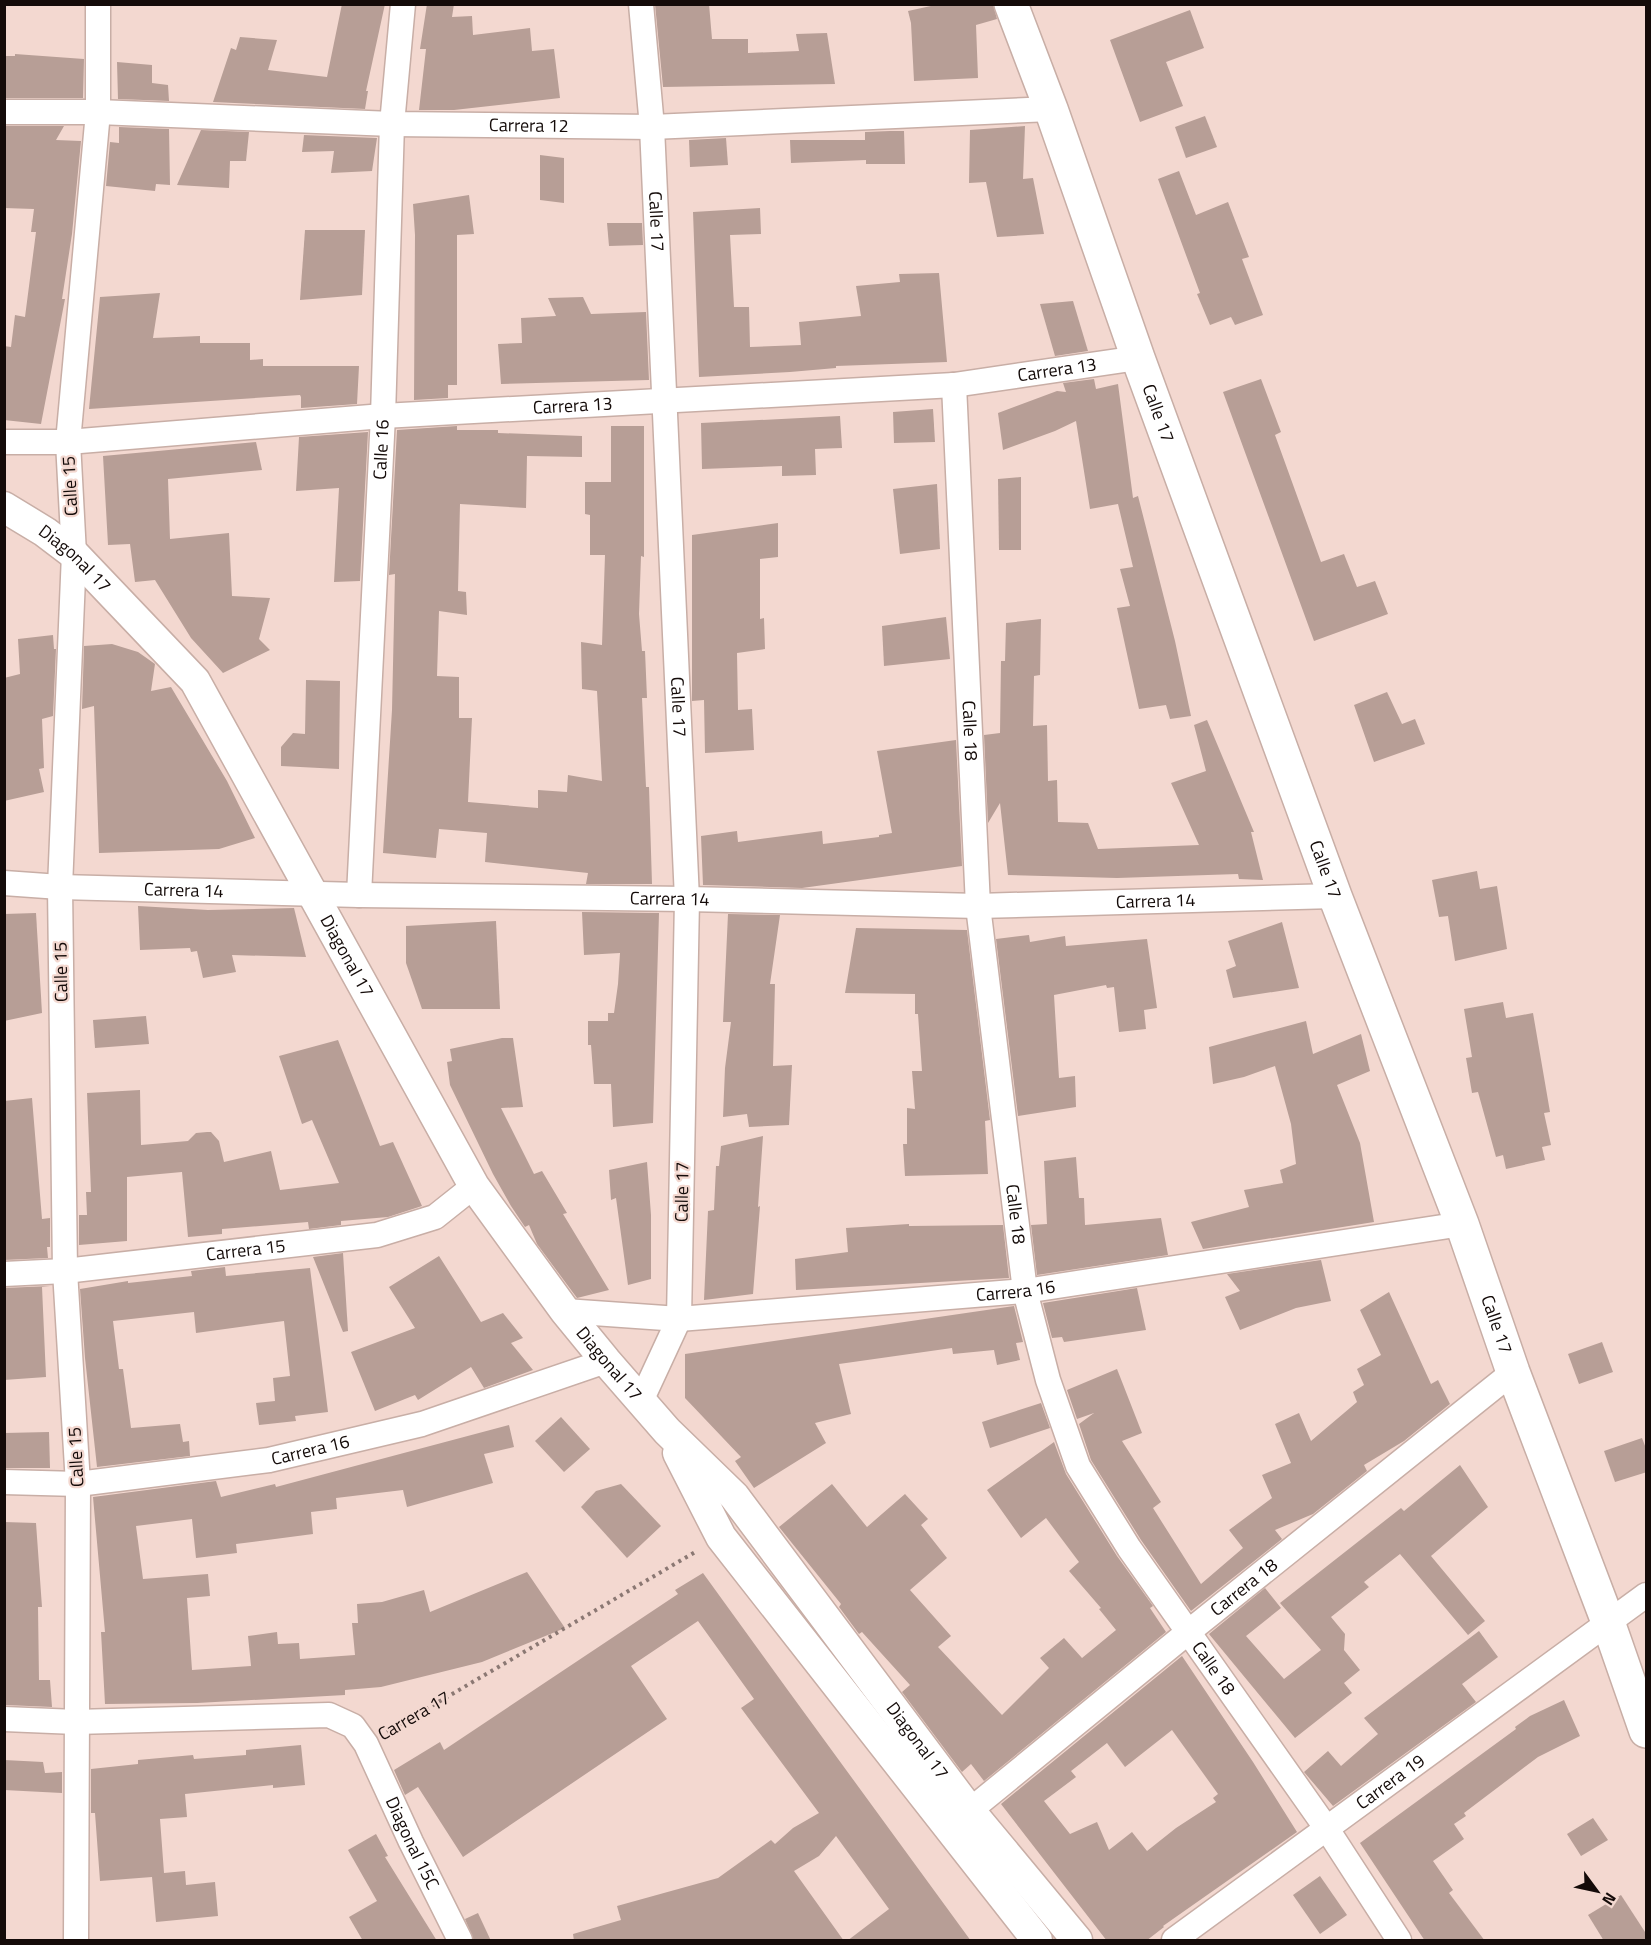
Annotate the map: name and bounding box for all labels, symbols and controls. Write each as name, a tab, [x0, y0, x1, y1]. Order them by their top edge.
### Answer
street label: Carrera 12	[489, 111, 569, 139]
street label: Calle 17	[642, 191, 672, 252]
street label: Carrera 13	[1016, 350, 1098, 389]
street label: Calle 17	[1136, 380, 1182, 446]
street label: Carrera 13	[532, 390, 613, 421]
street label: Calle 16	[366, 419, 396, 480]
street label: Calle 15	[54, 455, 85, 517]
street label: Diagonal 17	[33, 518, 118, 598]
street label: Calle 17	[664, 676, 694, 738]
street label: Calle 18	[956, 700, 985, 761]
street label: Calle 17	[1303, 836, 1349, 902]
street label: Carrera 14	[144, 875, 224, 904]
street label: Carrera 14	[630, 884, 710, 913]
street label: Carrera 14	[1115, 886, 1196, 915]
street label: Diagonal 17	[314, 910, 381, 1002]
street label: Calle 15	[46, 942, 75, 1002]
street label: Calle 17	[667, 1162, 696, 1222]
street label: Calle 18	[999, 1182, 1033, 1246]
street label: Carrera 15	[205, 1232, 287, 1268]
street label: Carrera 16	[975, 1273, 1057, 1308]
street label: Calle 17	[1474, 1291, 1520, 1357]
street label: Diagonal 17	[570, 1320, 649, 1407]
street label: Calle 15	[60, 1426, 91, 1488]
street label: Carrera 16	[268, 1428, 352, 1472]
street label: Carrera 18	[1204, 1552, 1283, 1622]
street label: Calle 18	[1186, 1635, 1243, 1700]
street label: Carrera 17	[373, 1684, 455, 1747]
street label: Diagonal 17	[880, 1696, 956, 1785]
street label: Carrera 19	[1350, 1747, 1430, 1816]
street label: Diagonal 15C	[379, 1792, 447, 1894]
north arrow	[1567, 1861, 1627, 1921]
text: N	[1596, 1888, 1623, 1910]

